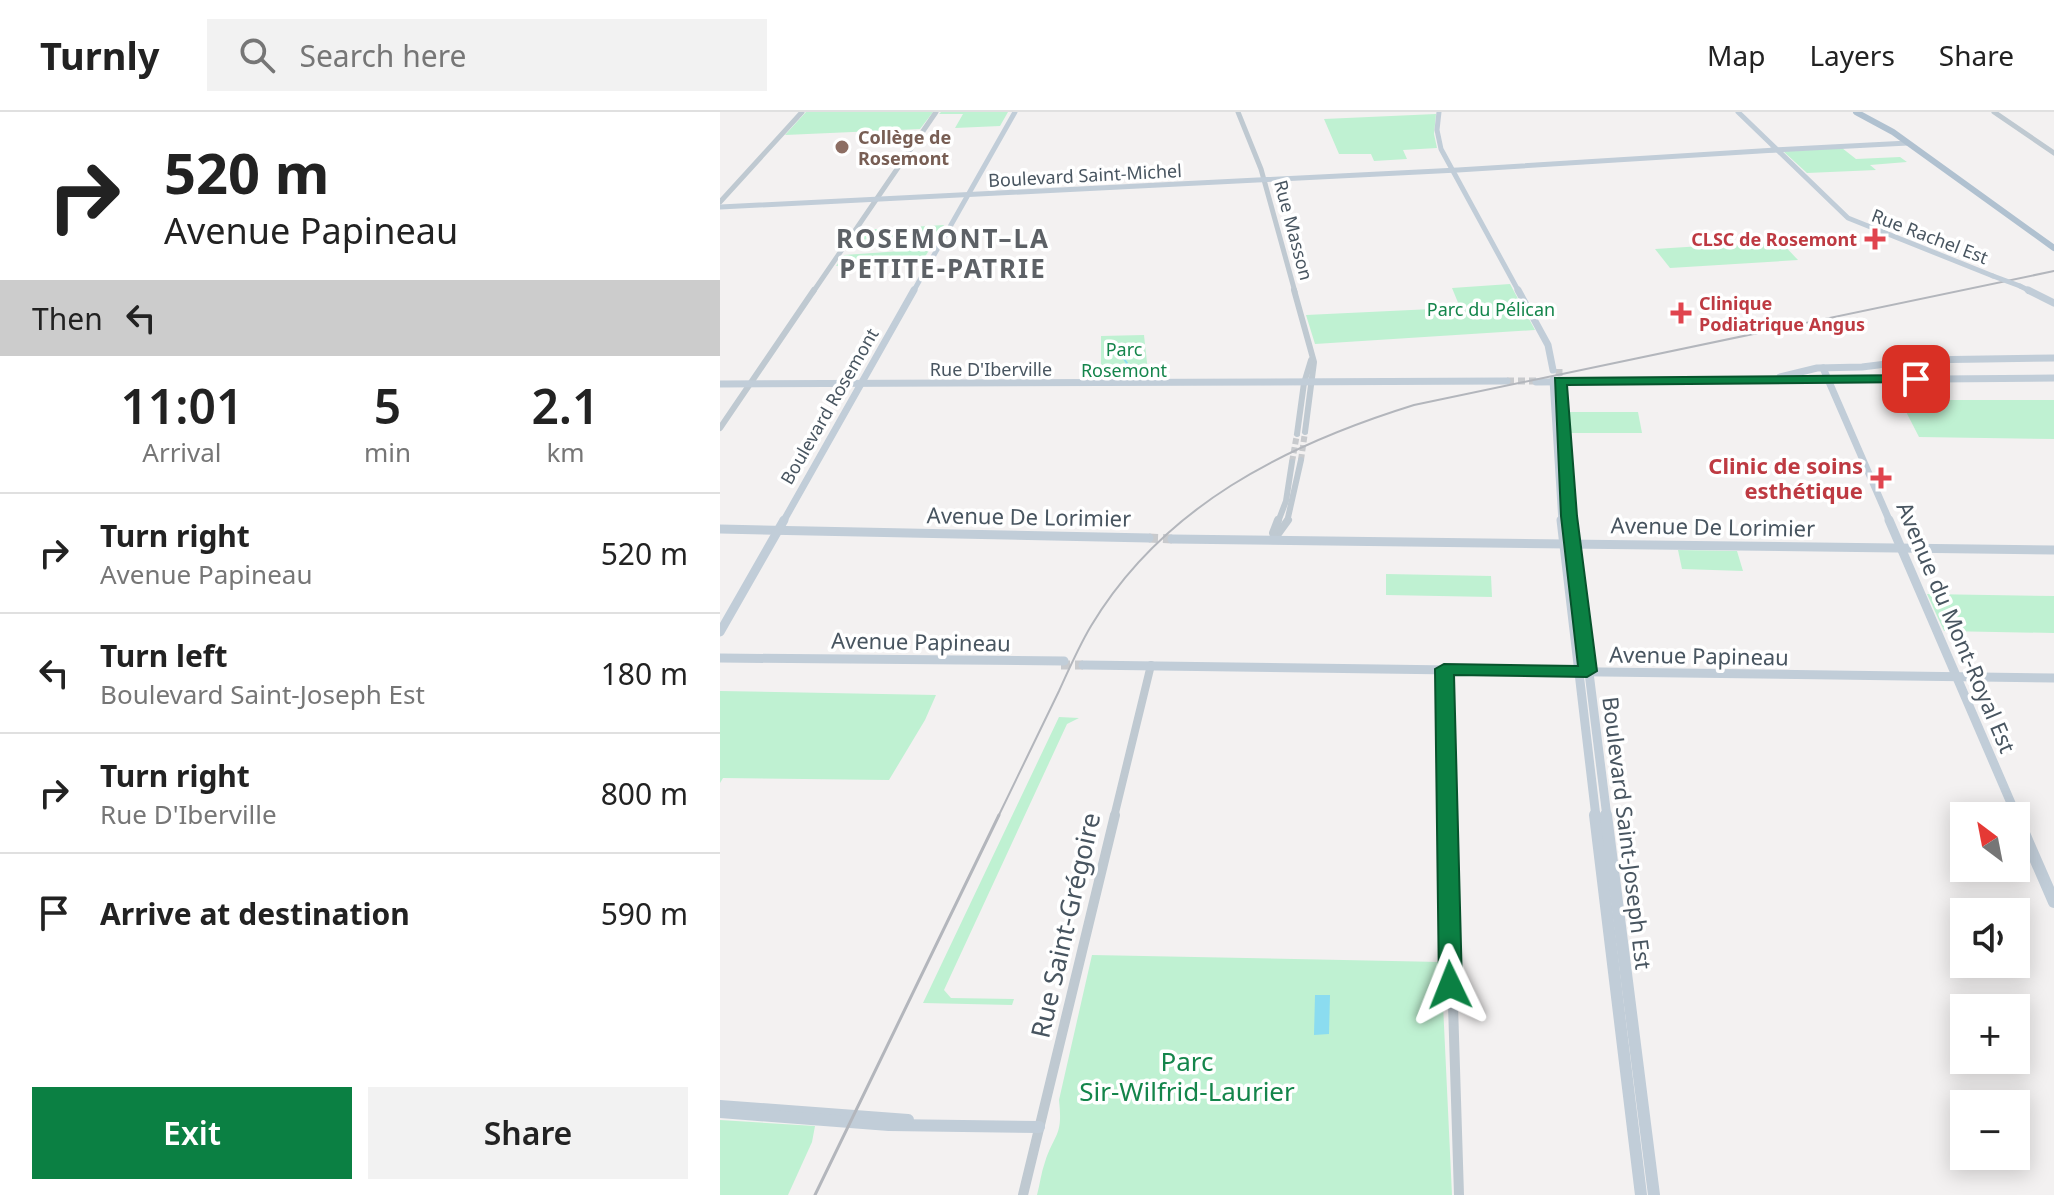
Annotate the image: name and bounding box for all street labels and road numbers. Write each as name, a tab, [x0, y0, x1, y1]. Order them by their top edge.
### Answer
street label: Boulevard Saint-Michel	[988, 158, 1182, 192]
street label: Rue Masson	[1269, 177, 1319, 283]
street label: Rue Rachel Est	[1868, 203, 1992, 269]
street label: Boulevard Rosemont	[775, 323, 884, 488]
street label: Rue D'Iberville	[930, 357, 1052, 381]
street label: Avenue du Mont-Royal Est	[1890, 497, 2024, 757]
street label: Avenue De Lorimier	[927, 499, 1131, 533]
street label: Avenue De Lorimier	[1611, 509, 1815, 543]
street label: Avenue Papineau	[831, 624, 1011, 658]
street label: Avenue Papineau	[1609, 638, 1789, 672]
street label: Boulevard Saint-Joseph Est	[1596, 695, 1660, 971]
street label: Rue Saint-Grégoire	[1022, 809, 1108, 1041]

